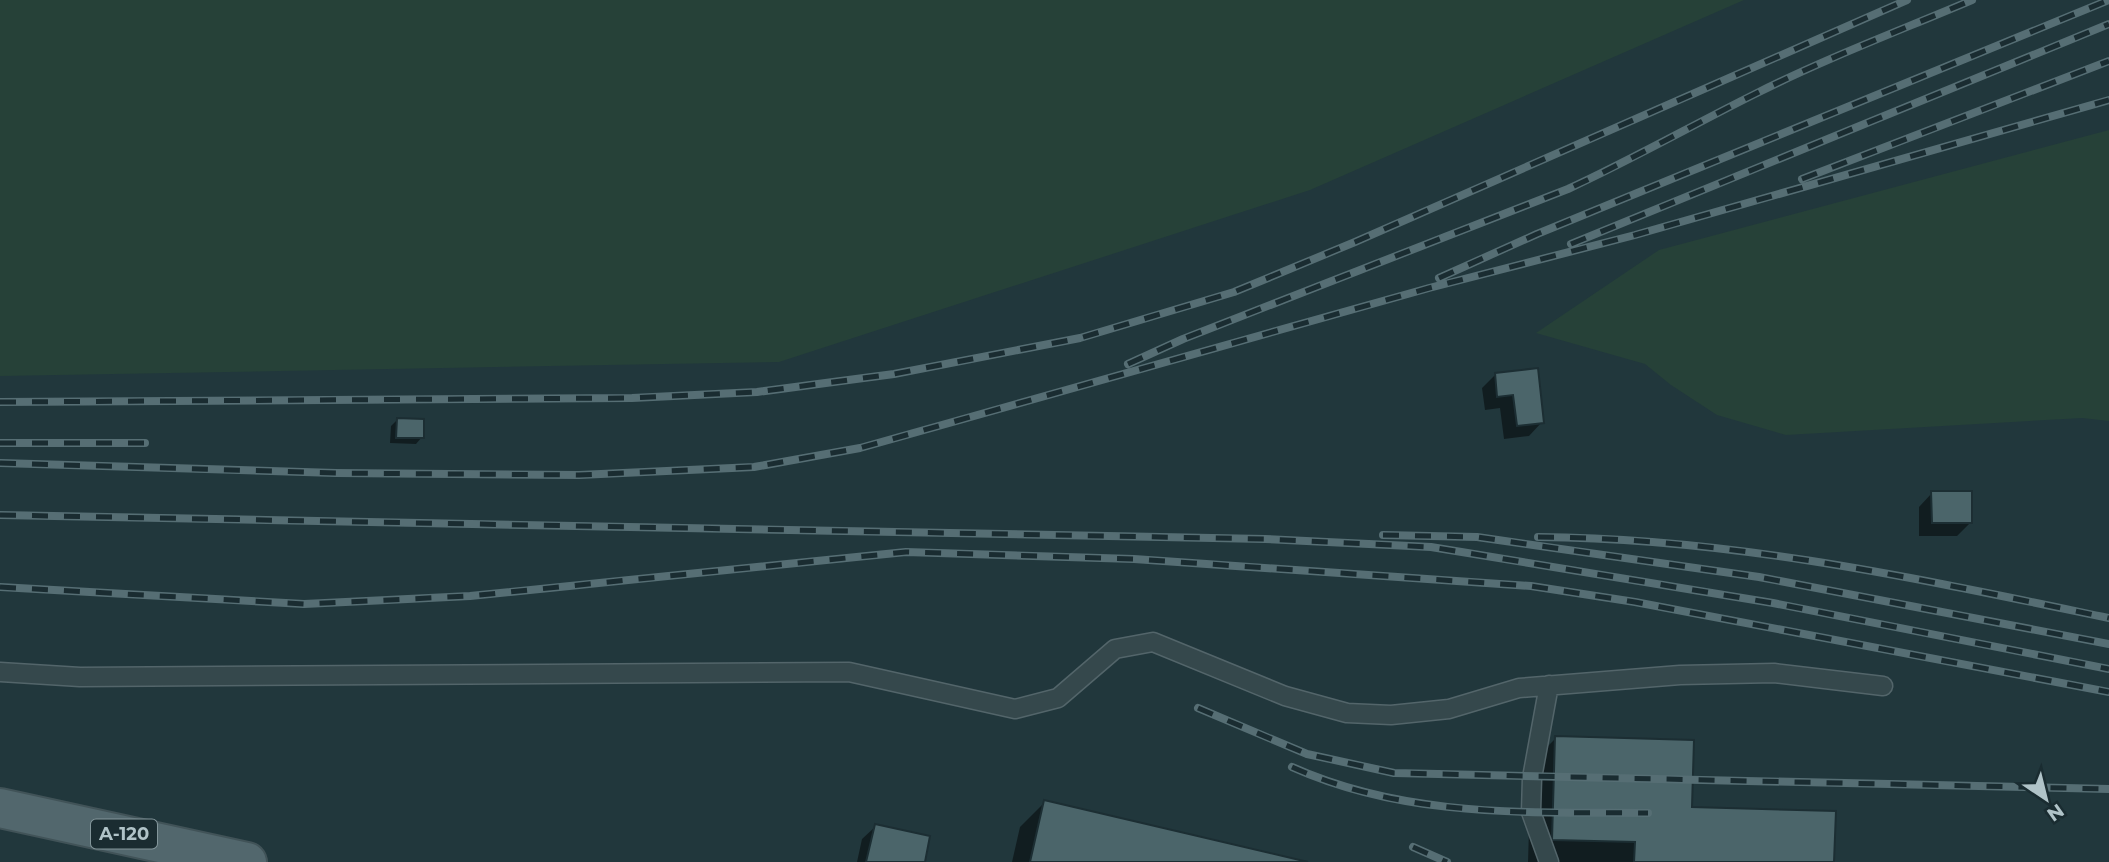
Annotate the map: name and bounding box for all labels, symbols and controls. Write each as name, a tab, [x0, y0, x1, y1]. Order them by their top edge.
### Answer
north arrow	[2011, 764, 2081, 834]
text: N	[2043, 799, 2068, 826]
road number: А-120	[91, 820, 157, 848]

